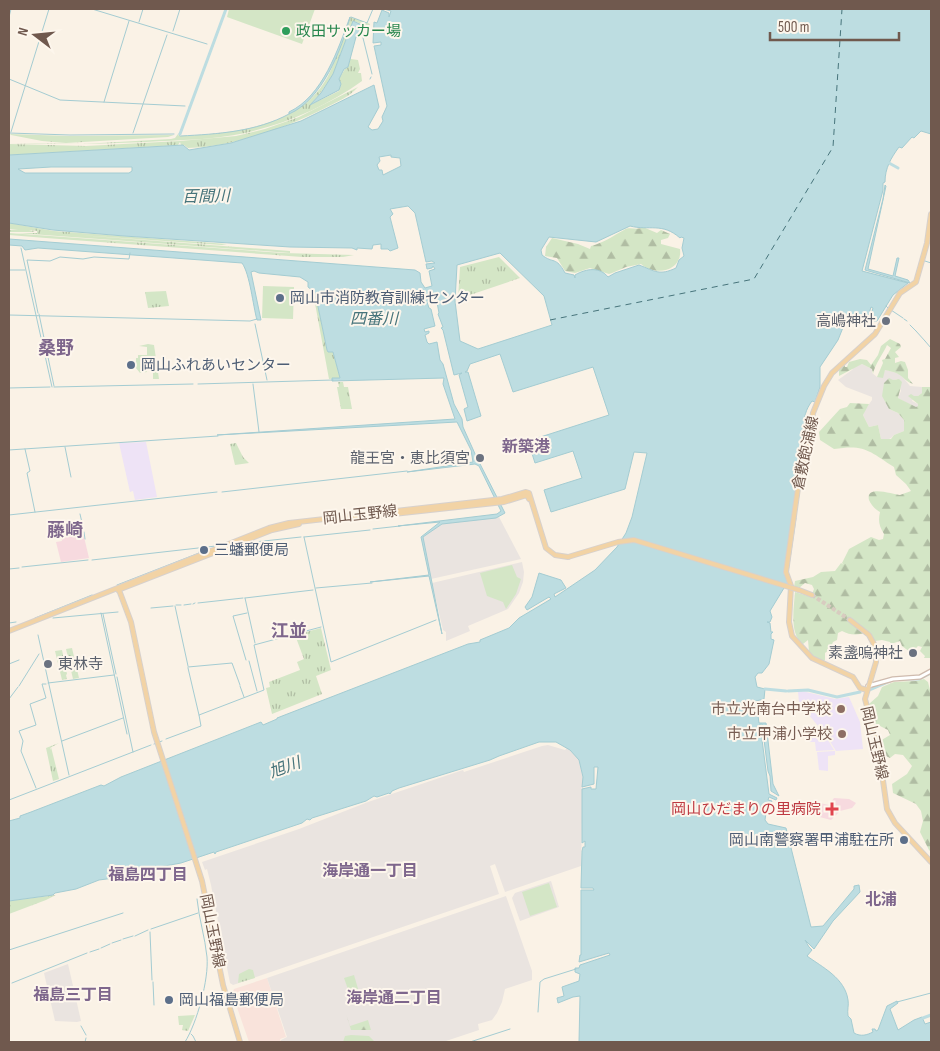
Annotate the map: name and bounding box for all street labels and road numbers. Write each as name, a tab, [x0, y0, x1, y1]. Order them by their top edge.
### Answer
street label: 倉敷飽浦線	[789, 414, 823, 492]
street label: 岡山玉野線	[322, 502, 398, 528]
street label: 岡山玉野線	[856, 704, 892, 782]
street label: 岡山玉野線	[196, 892, 228, 970]

